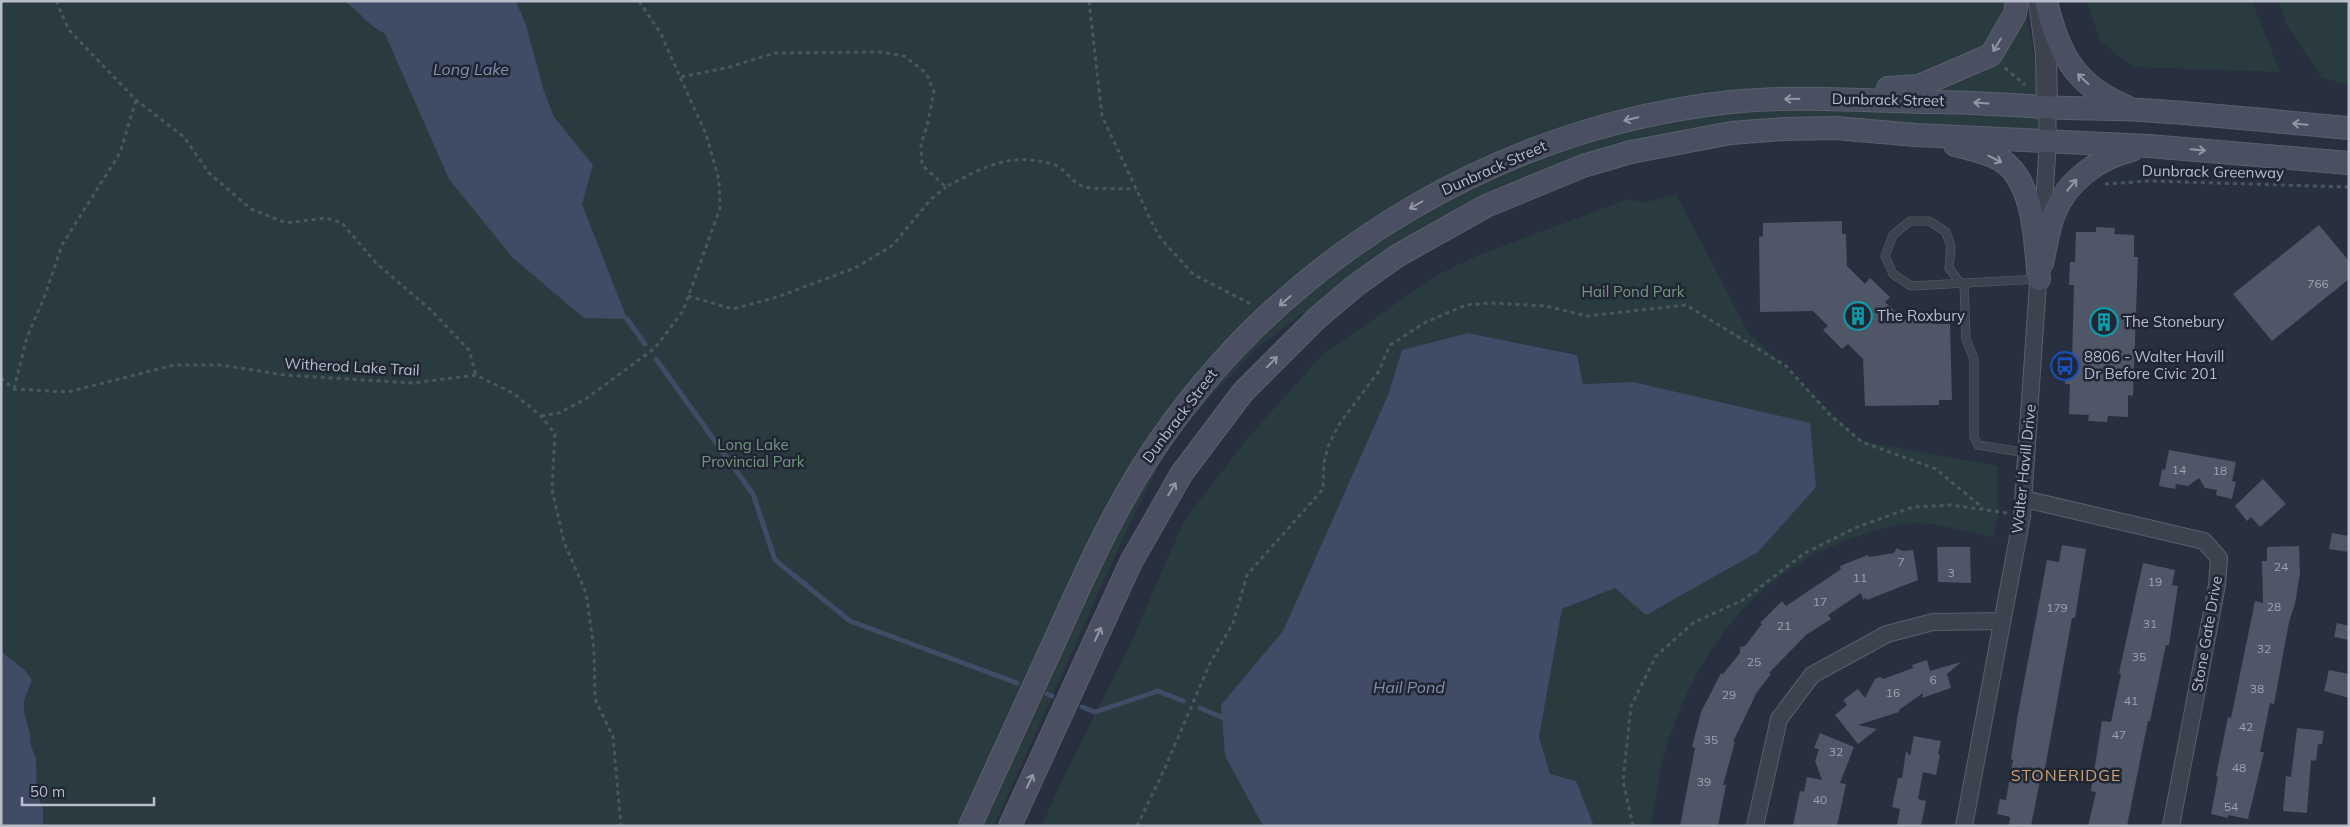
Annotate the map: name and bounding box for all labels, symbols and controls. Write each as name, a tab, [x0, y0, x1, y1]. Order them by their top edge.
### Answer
one-way arrow	[1991, 37, 2001, 51]
water label: Long Lake	[433, 59, 509, 79]
one-way arrow	[2076, 73, 2089, 85]
street label: Dunbrack Street	[1832, 89, 1944, 110]
one-way arrow	[1784, 94, 1800, 104]
one-way arrow	[1973, 98, 1989, 107]
one-way arrow	[1624, 115, 1640, 125]
one-way arrow	[2292, 119, 2308, 128]
street label: Dunbrack Street	[1439, 136, 1549, 199]
one-way arrow	[2190, 146, 2206, 155]
one-way arrow	[1988, 154, 2003, 164]
street label: Dunbrack Greenway	[2142, 161, 2284, 182]
one-way arrow	[2067, 179, 2078, 192]
one-way arrow	[1410, 201, 1424, 211]
house number: 766	[2307, 276, 2329, 291]
park label: Hail Pond Park	[1582, 282, 1685, 301]
one-way arrow	[1278, 295, 1291, 306]
building icon: The Roxbury	[1843, 301, 1873, 331]
place label: The Roxbury	[1877, 306, 1965, 325]
building icon: The Stonebury	[2089, 307, 2119, 337]
place label: The Stonebury	[2123, 312, 2224, 331]
place label: 8806 - Walter Havill Dr Before Civic 201	[2084, 347, 2224, 383]
bus stop icon: 8806 - Walter Havill Dr Before Civic 201	[2050, 351, 2080, 381]
street label: Witherod Lake Trail	[284, 353, 420, 380]
one-way arrow	[1266, 356, 1279, 368]
street label: Dunbrack Street	[1138, 365, 1221, 466]
street label: Walter Havill Drive	[2007, 403, 2040, 535]
park label: Long Lake Provincial Park	[702, 435, 805, 471]
house number: 14	[2172, 462, 2186, 477]
house number: 18	[2213, 463, 2227, 478]
one-way arrow	[1168, 483, 1178, 497]
house number: 7	[1897, 554, 1905, 569]
house number: 24	[2274, 559, 2288, 574]
house number: 3	[1947, 565, 1955, 580]
house number: 11	[1853, 570, 1867, 585]
house number: 19	[2148, 574, 2162, 589]
street label: Stone Gate Drive	[2187, 574, 2226, 693]
house number: 17	[1813, 594, 1827, 609]
house number: 28	[2267, 599, 2281, 614]
house number: 179	[2046, 600, 2068, 615]
house number: 31	[2143, 616, 2157, 631]
house number: 21	[1777, 618, 1791, 633]
one-way arrow	[1094, 627, 1103, 642]
house number: 32	[2257, 641, 2271, 656]
house number: 35	[2132, 649, 2146, 664]
house number: 25	[1747, 654, 1761, 669]
house number: 6	[1929, 672, 1937, 687]
water label: Hail Pond	[1373, 677, 1445, 697]
house number: 38	[2250, 681, 2264, 696]
house number: 16	[1886, 685, 1900, 700]
house number: 29	[1722, 687, 1736, 702]
house number: 41	[2124, 693, 2138, 708]
house number: 42	[2239, 719, 2253, 734]
house number: 47	[2112, 727, 2126, 742]
house number: 35	[1704, 732, 1718, 747]
house number: 32	[1829, 744, 1843, 759]
house number: 48	[2232, 760, 2246, 775]
district label: STONERIDGE	[2011, 765, 2121, 785]
scale bar	[22, 774, 155, 806]
one-way arrow	[1025, 774, 1035, 789]
house number: 39	[1697, 774, 1711, 789]
text: 50 m	[30, 782, 65, 801]
house number: 40	[1813, 792, 1827, 807]
house number: 54	[2224, 799, 2238, 814]

